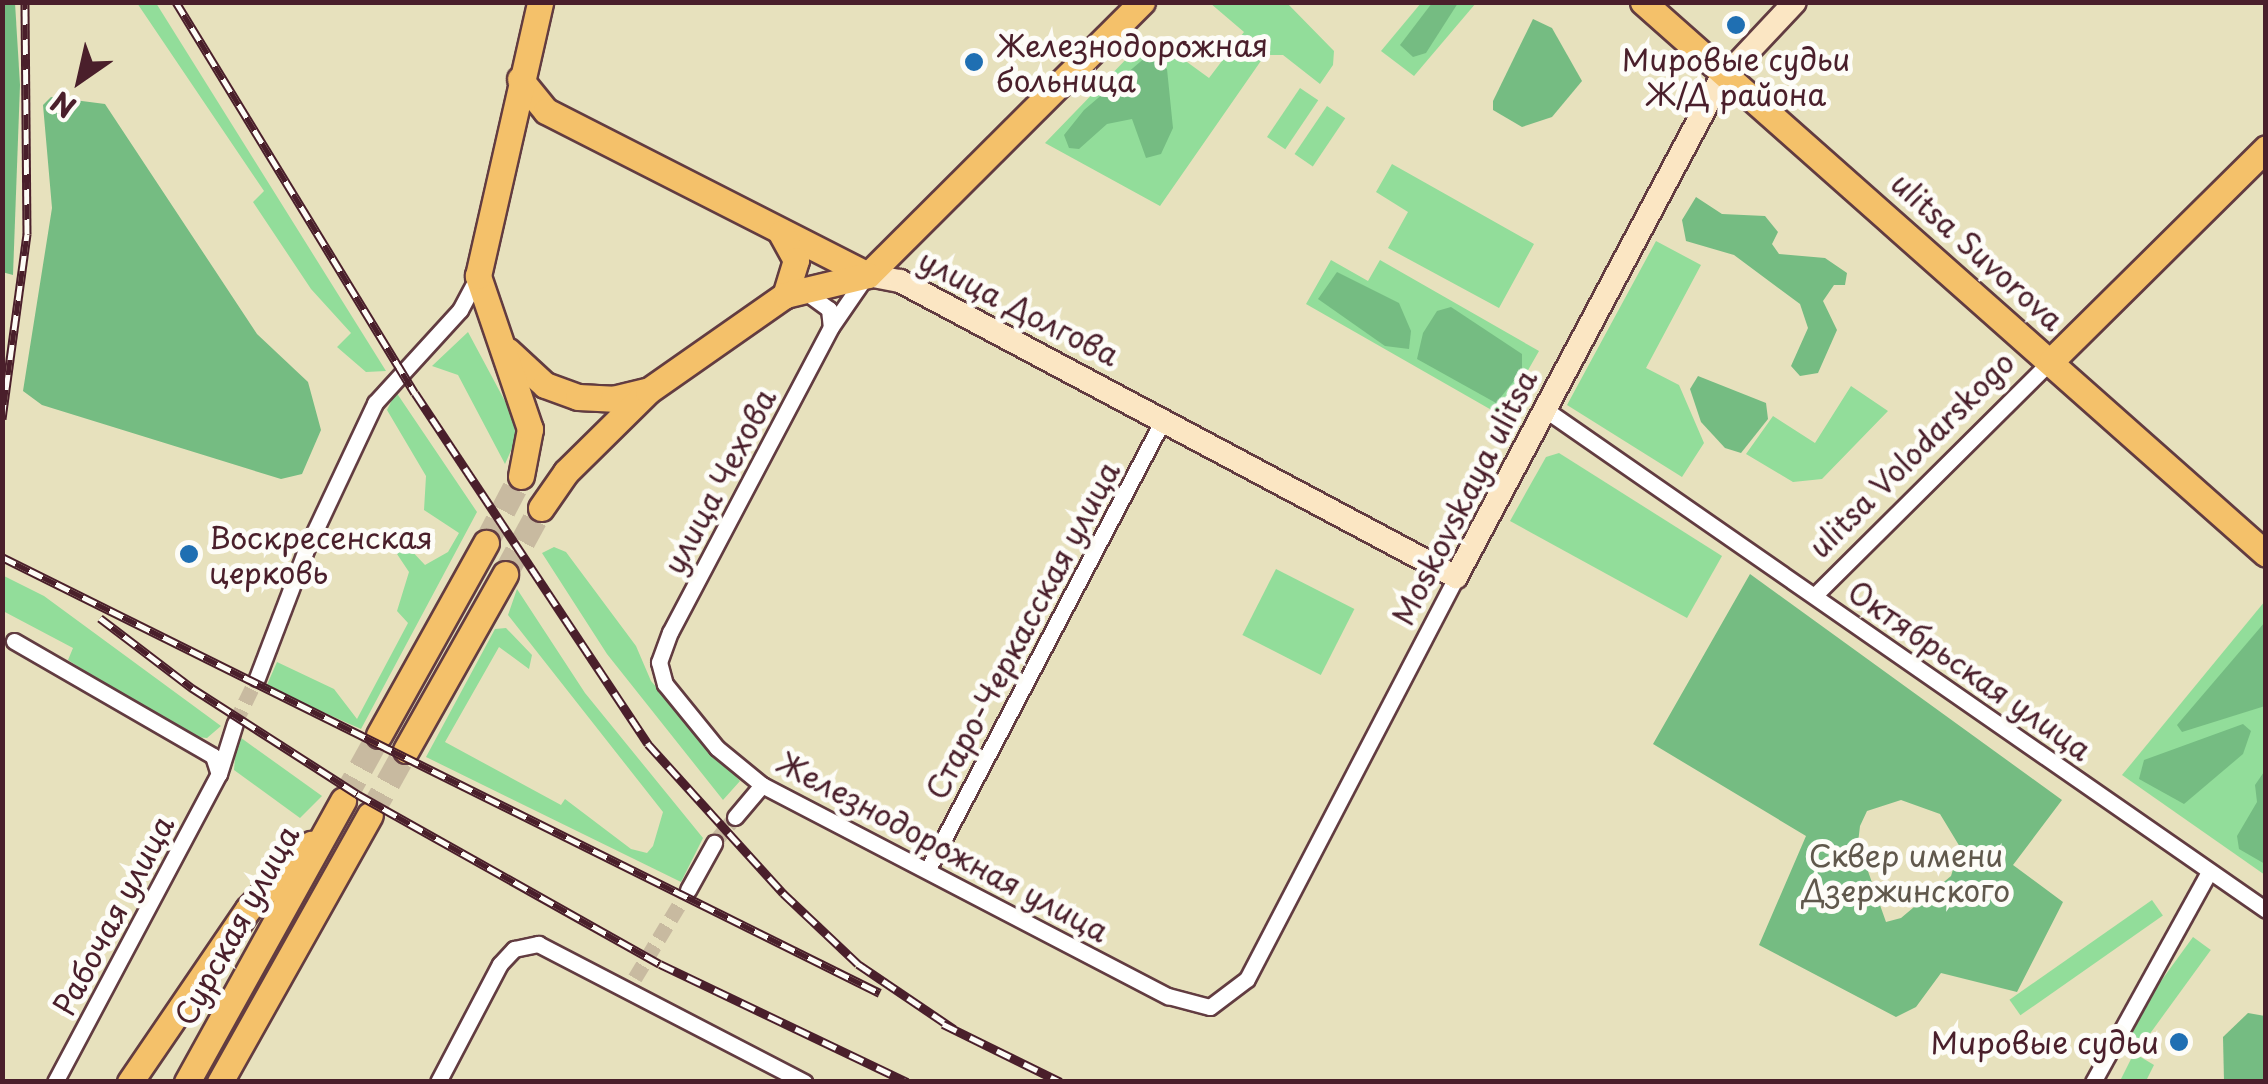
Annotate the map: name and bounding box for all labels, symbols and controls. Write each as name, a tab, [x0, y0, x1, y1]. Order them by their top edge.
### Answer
marker: Мировые судьи Ж/Д района	[1725, 14, 1747, 36]
place label: Железнодорожная больница	[996, 27, 1268, 98]
north arrow	[30, 30, 130, 130]
place label: Мировые судьи Ж/Д района	[1622, 41, 1850, 112]
marker: Железнодорожная больница	[961, 49, 987, 75]
text: N	[42, 81, 84, 129]
street label: ulitsa Suvorova	[1885, 165, 2071, 337]
street label: улица Долгова	[912, 241, 1126, 373]
street label: ulitsa Volodarskogo	[1799, 342, 2023, 566]
street label: Moskovskaya ulitsa	[1384, 362, 1544, 632]
street label: улица Чехова	[655, 382, 783, 580]
street label: Старо-Черкасская улица	[917, 454, 1127, 806]
place label: Воскресенская церковь	[209, 519, 433, 590]
marker: Воскресенская церковь	[178, 543, 200, 565]
street label: Октябрьская улица	[1840, 572, 2100, 768]
street label: Железнодорожная улица	[770, 743, 1116, 949]
street label: Рабочая улица	[45, 809, 181, 1021]
street label: Сурская улица	[166, 818, 306, 1032]
park label: Сквер имени Дзержинского	[1802, 837, 2010, 908]
place label: Мировые судьи	[1931, 1024, 2159, 1060]
marker: Мировые судьи	[2168, 1031, 2190, 1053]

